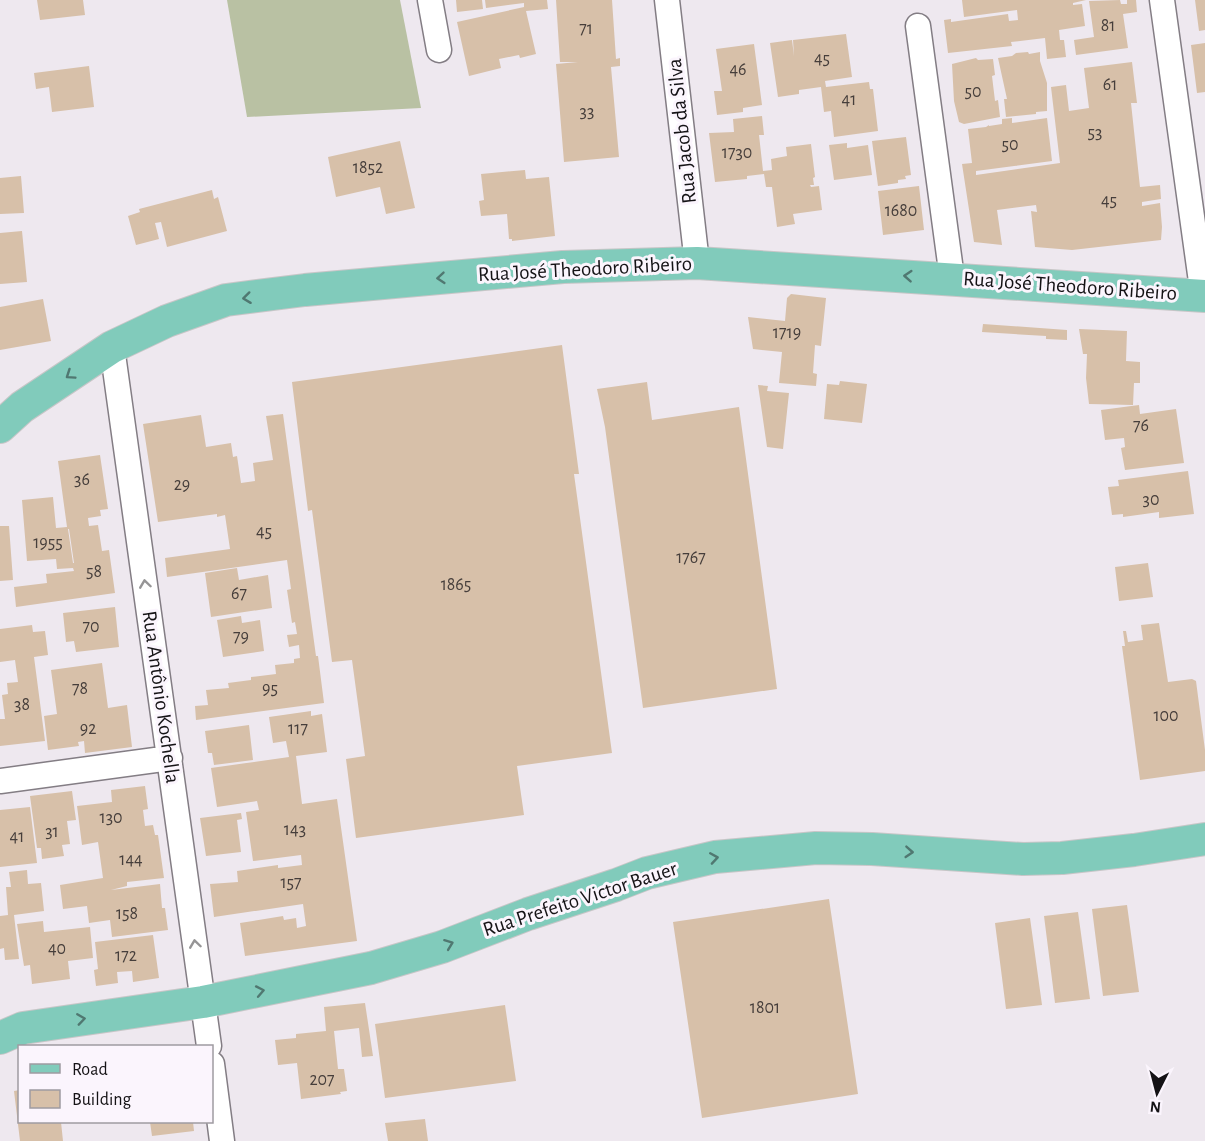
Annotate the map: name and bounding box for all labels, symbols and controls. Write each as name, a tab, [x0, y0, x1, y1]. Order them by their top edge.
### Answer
house number: 81	[1101, 17, 1115, 35]
house number: 71	[579, 20, 593, 38]
house number: 45	[814, 50, 830, 68]
street label: Rua Jacob da Silva	[664, 57, 700, 205]
house number: 46	[729, 61, 747, 79]
house number: 61	[1103, 76, 1117, 94]
house number: 50	[964, 83, 982, 101]
house number: 41	[842, 91, 856, 109]
house number: 33	[580, 103, 594, 121]
house number: 53	[1088, 124, 1102, 142]
house number: 50	[1001, 136, 1019, 154]
house number: 1730	[722, 144, 752, 162]
house number: 1852	[353, 159, 383, 177]
house number: 45	[1101, 192, 1117, 210]
house number: 1680	[885, 202, 917, 220]
street label: Rua José Theodoro Ribeiro	[477, 253, 693, 285]
street label: Rua José Theodoro Ribeiro	[962, 268, 1178, 304]
one-way arrow	[904, 269, 913, 282]
one-way arrow	[436, 271, 446, 284]
one-way arrow	[242, 291, 252, 303]
house number: 1719	[773, 324, 801, 342]
one-way arrow	[66, 368, 77, 379]
house number: 76	[1133, 417, 1149, 435]
house number: 36	[74, 471, 90, 489]
house number: 29	[174, 476, 190, 494]
house number: 30	[1143, 491, 1159, 509]
house number: 45	[256, 523, 272, 541]
house number: 1955	[33, 534, 63, 552]
house number: 1767	[676, 549, 706, 567]
house number: 58	[86, 563, 102, 581]
house number: 1865	[441, 576, 471, 594]
one-way arrow	[140, 580, 152, 589]
house number: 67	[231, 585, 247, 603]
street label: Rua Antônio Kochella	[138, 609, 184, 785]
house number: 70	[82, 618, 100, 636]
house number: 79	[233, 628, 249, 646]
house number: 78	[72, 680, 88, 698]
house number: 95	[262, 680, 278, 698]
house number: 38	[14, 696, 30, 714]
house number: 100	[1153, 707, 1179, 725]
house number: 92	[80, 720, 96, 738]
house number: 117	[288, 720, 308, 738]
house number: 130	[99, 809, 123, 827]
house number: 143	[284, 821, 306, 839]
house number: 31	[45, 823, 59, 841]
house number: 41	[10, 828, 24, 846]
one-way arrow	[904, 845, 913, 858]
house number: 144	[119, 851, 143, 869]
one-way arrow	[709, 852, 719, 865]
street label: Rua Prefeito Victor Bauer	[480, 858, 680, 940]
house number: 157	[280, 874, 302, 892]
house number: 158	[116, 905, 138, 923]
one-way arrow	[189, 939, 202, 948]
one-way arrow	[443, 939, 454, 951]
house number: 40	[48, 940, 66, 958]
house number: 172	[115, 947, 137, 965]
one-way arrow	[255, 985, 265, 998]
house number: 1801	[750, 999, 780, 1017]
one-way arrow	[77, 1014, 86, 1026]
legend	[18, 1045, 213, 1123]
text: Road	[72, 1061, 108, 1079]
north arrow	[1127, 1063, 1187, 1123]
house number: 207	[309, 1071, 335, 1089]
text: Building	[72, 1091, 132, 1109]
text: N	[1149, 1098, 1162, 1115]

